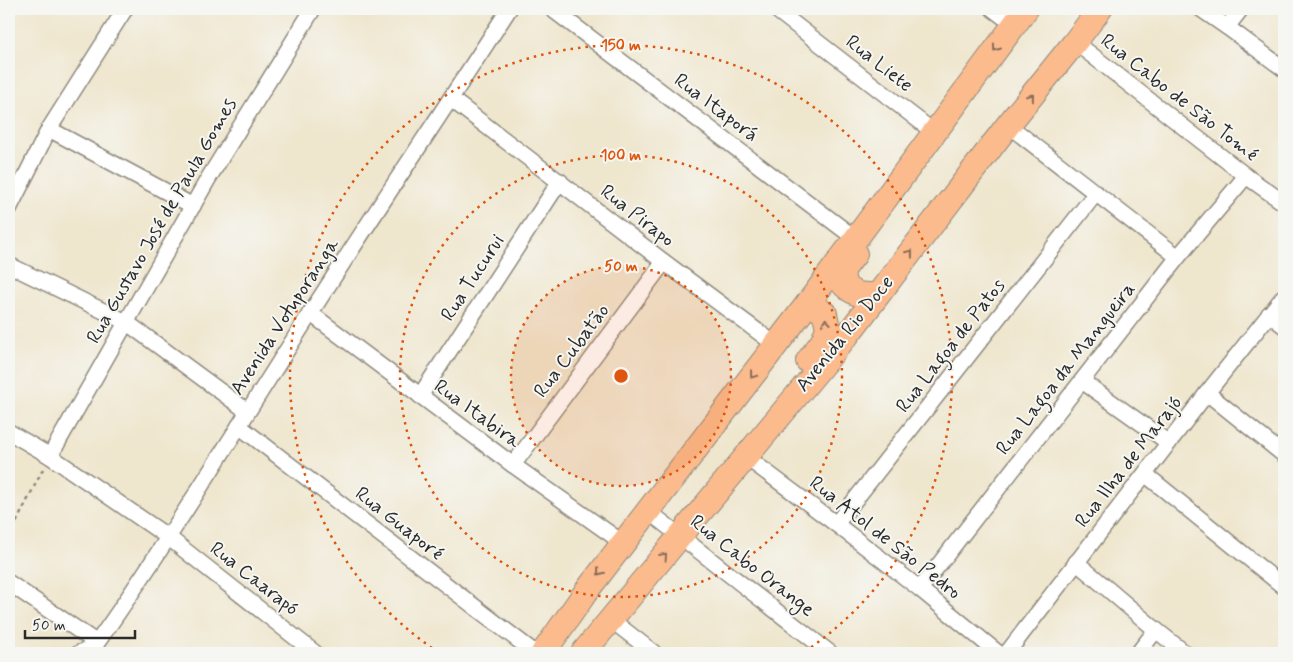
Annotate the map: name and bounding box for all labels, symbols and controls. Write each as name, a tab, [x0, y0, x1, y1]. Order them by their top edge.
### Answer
street label: Rua Cabo de São Tomé	[1094, 28, 1264, 168]
street label: Rua Liete	[840, 29, 918, 99]
text: 150 m	[601, 36, 641, 56]
one-way arrow	[994, 42, 1002, 51]
street label: Rua Itaporá	[668, 67, 764, 149]
street label: Rua Gustavo José de Paula Gomes	[80, 93, 244, 349]
one-way arrow	[1025, 94, 1033, 103]
text: 100 m	[601, 146, 641, 166]
street label: Rua Pirapo	[594, 178, 680, 254]
street label: Rua Tucurui	[435, 229, 511, 327]
street label: Avenida Votuporanga	[224, 233, 346, 401]
one-way arrow	[904, 250, 912, 259]
text: 50 m	[604, 257, 638, 277]
street label: Avenida Rio Doce	[790, 270, 900, 398]
street label: Rua Lagoa de Patos	[890, 273, 1014, 420]
street label: Rua Lagoa da Mangueira	[990, 277, 1144, 462]
street label: Rua Cubatão	[528, 299, 616, 403]
one-way arrow	[821, 318, 832, 326]
centre of rings	[612, 367, 630, 385]
one-way arrow	[750, 369, 759, 379]
street label: Rua Itabira	[428, 373, 527, 455]
street label: Rua Ilha de Marajó	[1069, 391, 1189, 533]
street label: Rua Atol de São Pedro	[803, 470, 967, 606]
street label: Rua Guaporé	[349, 481, 449, 567]
street label: Rua Cabo Orange	[683, 509, 820, 624]
street label: Rua Caarapó	[204, 536, 304, 622]
one-way arrow	[658, 552, 667, 561]
one-way arrow	[597, 567, 606, 576]
scale bar	[25, 607, 135, 639]
text: 50 m	[32, 616, 66, 636]

